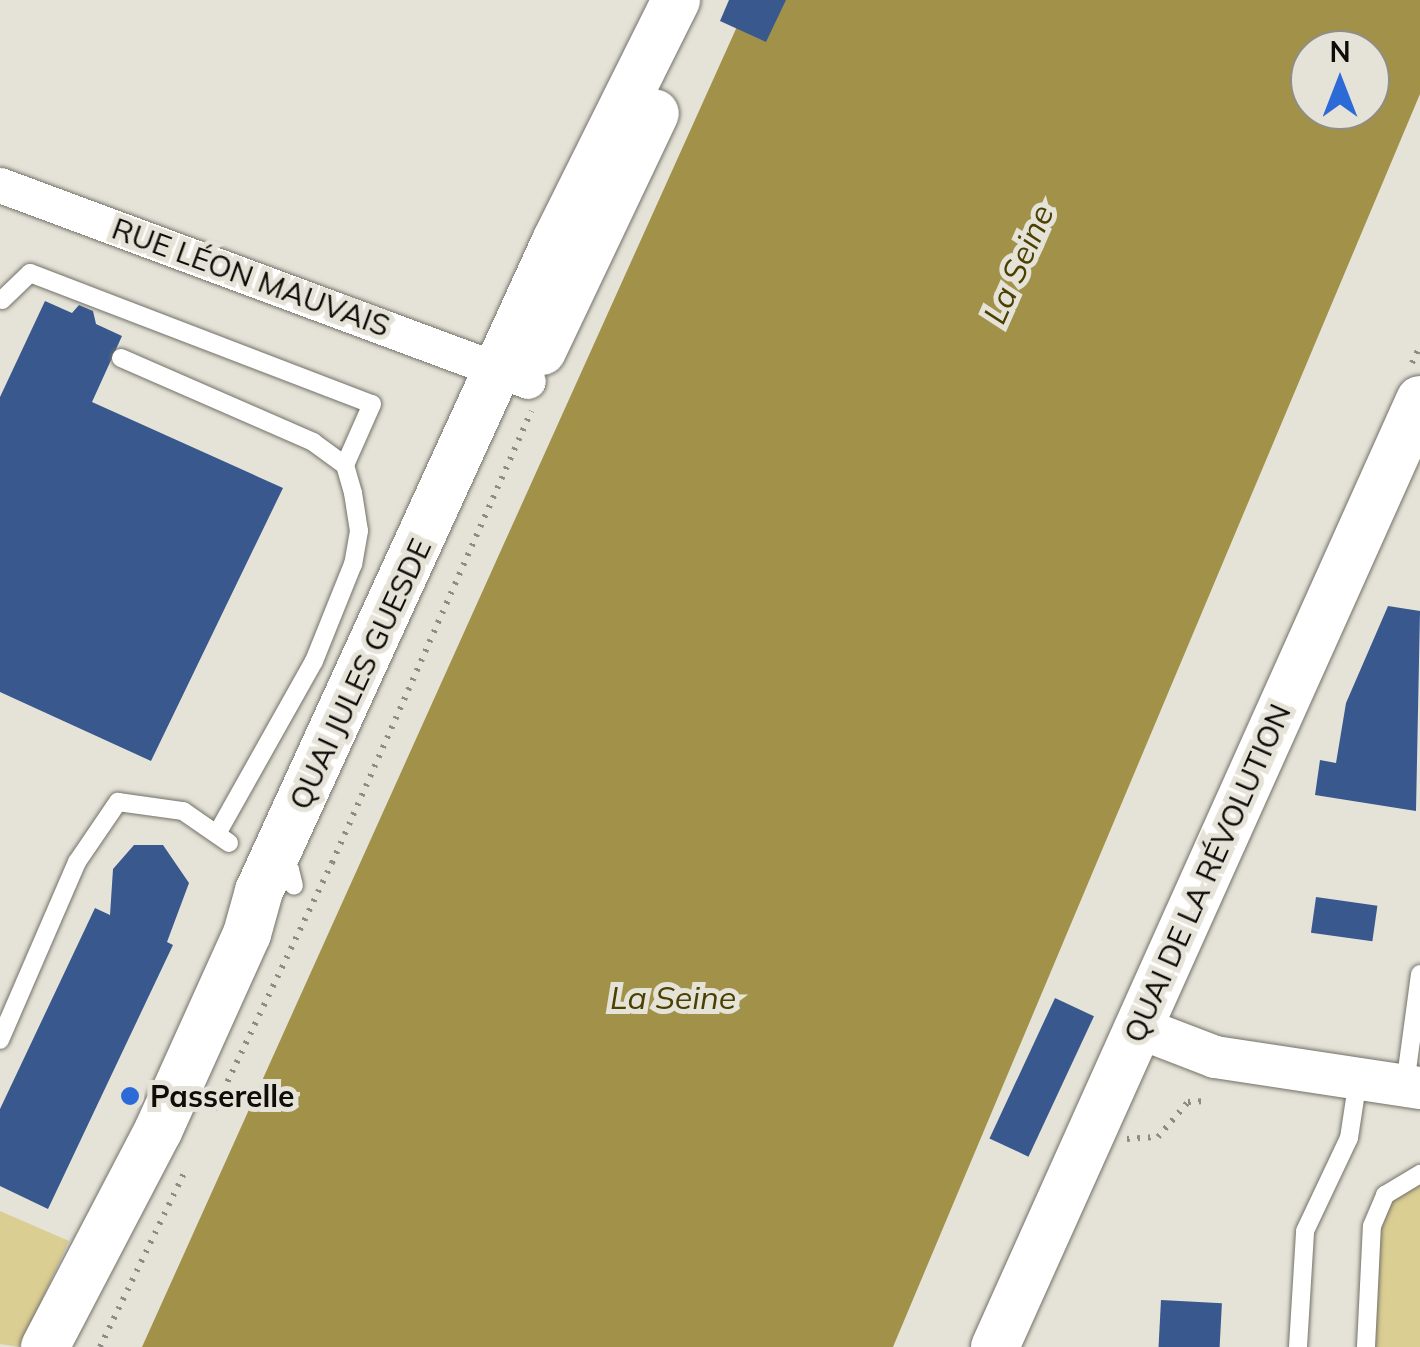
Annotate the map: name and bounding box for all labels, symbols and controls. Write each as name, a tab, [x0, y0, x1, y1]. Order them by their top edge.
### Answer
north arrow	[1290, 30, 1390, 130]
text: N	[1329, 34, 1351, 69]
water label: La Seine	[975, 199, 1061, 329]
street label: RUE LÉON MAUVAIS	[107, 210, 395, 344]
street label: QUAI JULES GUESDE	[281, 533, 439, 815]
street label: QUAI DE LA RÉVOLUTION	[1116, 698, 1298, 1048]
water label: La Seine	[610, 978, 736, 1016]
place label: Passerelle	[150, 1078, 294, 1114]
marker: Passerelle	[119, 1085, 141, 1107]

